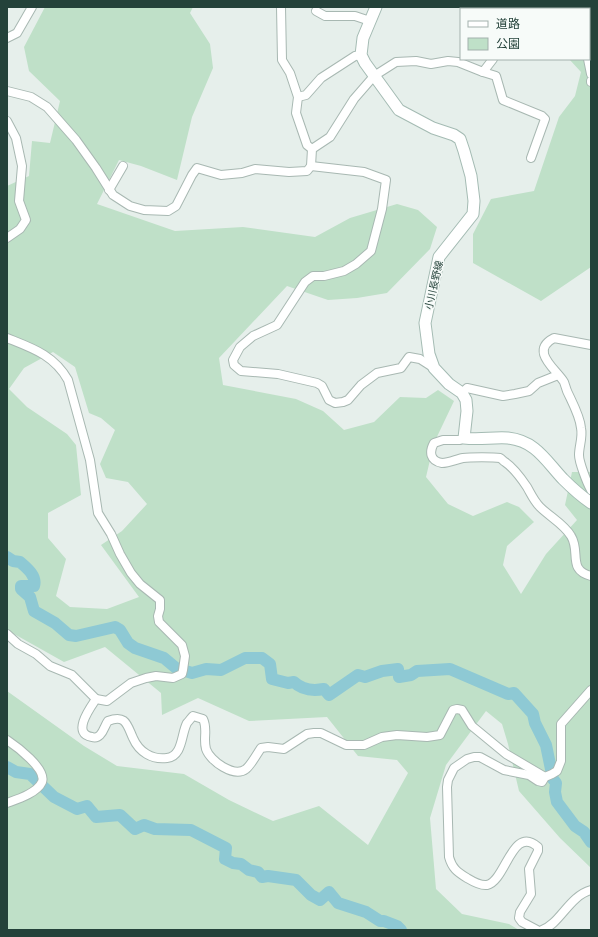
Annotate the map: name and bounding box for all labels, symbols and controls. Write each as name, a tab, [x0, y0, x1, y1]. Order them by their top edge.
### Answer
legend	[460, 8, 590, 60]
text: 道路	[496, 16, 520, 31]
text: 公園	[496, 36, 520, 51]
street label: 小川長野線	[422, 259, 446, 311]

